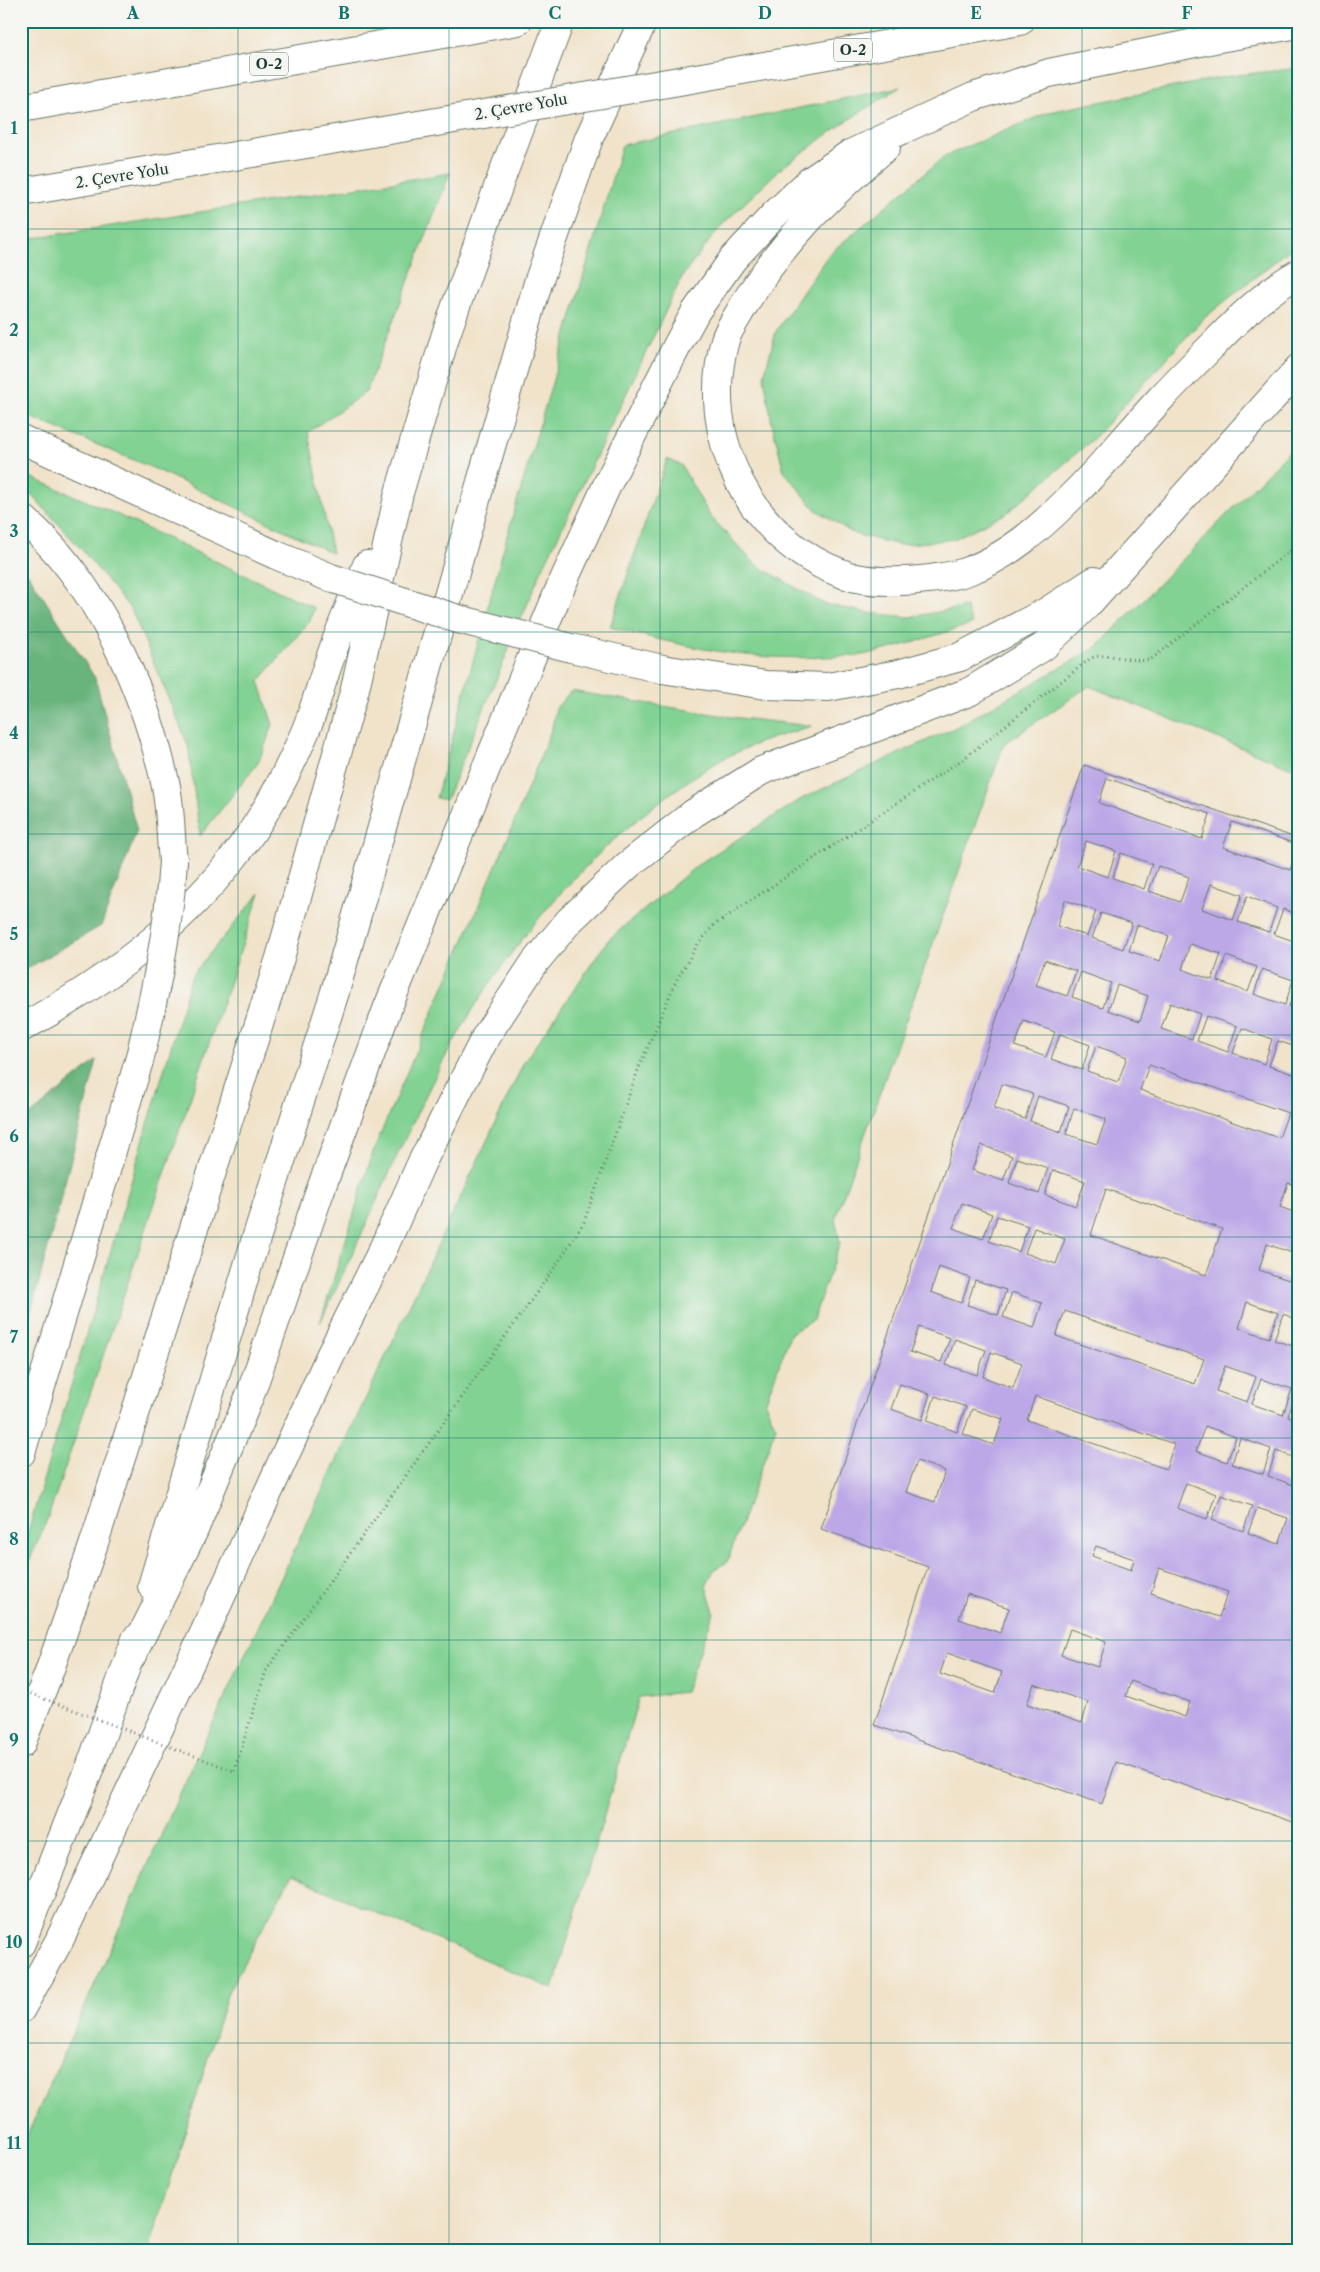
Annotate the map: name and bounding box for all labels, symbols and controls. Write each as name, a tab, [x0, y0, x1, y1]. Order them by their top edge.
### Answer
text: A	[126, 3, 140, 23]
text: B	[338, 3, 350, 23]
text: C	[549, 3, 561, 23]
text: D	[758, 3, 772, 23]
text: E	[970, 3, 982, 23]
text: F	[1182, 3, 1193, 23]
road number: O-2	[834, 38, 872, 62]
road number: O-2	[250, 52, 288, 76]
street label: 2. Çevre Yolu	[473, 89, 569, 124]
text: 1	[10, 118, 18, 138]
street label: 2. Çevre Yolu	[74, 159, 170, 192]
text: 2	[9, 320, 19, 340]
text: 3	[9, 521, 19, 541]
text: 4	[9, 723, 19, 743]
text: 5	[10, 924, 19, 944]
text: 6	[9, 1126, 19, 1146]
text: 7	[10, 1327, 19, 1347]
text: 8	[9, 1529, 19, 1549]
text: 9	[9, 1730, 19, 1750]
text: 10	[5, 1932, 23, 1952]
text: 11	[7, 2133, 22, 2153]

